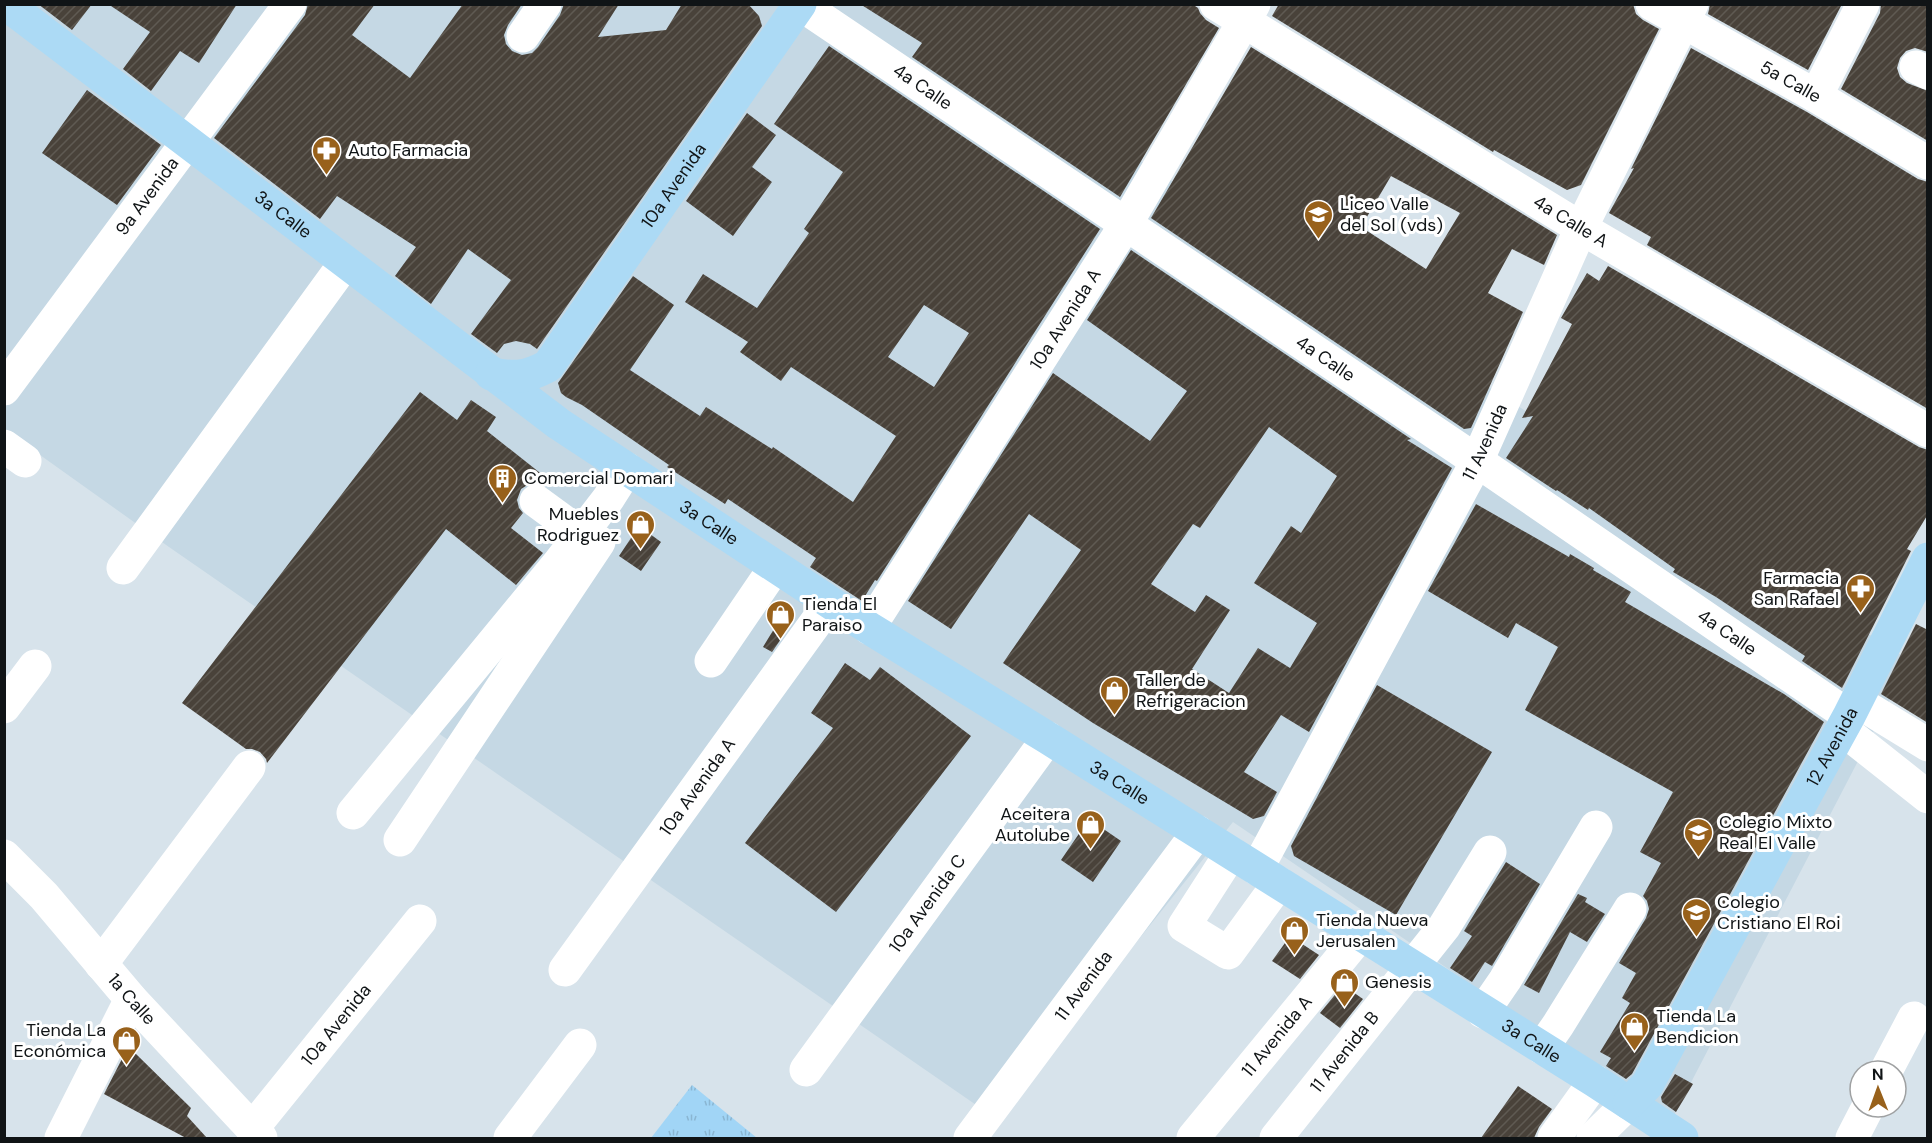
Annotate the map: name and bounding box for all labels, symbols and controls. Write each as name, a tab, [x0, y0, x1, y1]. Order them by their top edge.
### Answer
street label: 5a Calle	[1756, 55, 1826, 109]
street label: 4a Calle	[888, 58, 957, 115]
pharmacy icon: Auto Farmacia	[311, 134, 343, 176]
place label: Auto Farmacia	[348, 138, 468, 162]
street label: 10a Avenida	[636, 138, 712, 233]
street label: 9a Avenida	[110, 152, 184, 240]
street label: 3a Calle	[250, 185, 317, 244]
street label: 4a Calle A	[1529, 190, 1612, 253]
place label: Liceo Valle del Sol (vds)	[1340, 192, 1443, 237]
school or university icon: Liceo Valle del Sol (vds)	[1303, 198, 1335, 240]
street label: 10a Avenida A	[1024, 264, 1107, 374]
street label: 4a Calle	[1291, 330, 1360, 387]
street label: 11 Avenida	[1457, 400, 1513, 485]
building icon: Comercial Domari	[487, 462, 519, 504]
place label: Comercial Domari	[524, 466, 673, 490]
street label: 3a Calle	[675, 495, 743, 551]
place label: Muebles Rodriguez	[537, 502, 619, 547]
shop icon: Muebles Rodriguez	[624, 508, 656, 550]
place label: Farmacia San Rafael	[1754, 566, 1839, 611]
pharmacy icon: Farmacia San Rafael	[1844, 572, 1876, 614]
place label: Tienda El Paraiso	[802, 592, 877, 637]
shop icon: Tienda El Paraiso	[765, 598, 797, 640]
street label: 4a Calle	[1693, 604, 1761, 661]
place label: Taller de Refrigeracion	[1136, 668, 1245, 713]
shop icon: Taller de Refrigeracion	[1099, 674, 1131, 716]
street label: 12 Avenida	[1801, 703, 1863, 791]
street label: 10a Avenida A	[654, 733, 741, 841]
street label: 3a Calle	[1085, 755, 1154, 811]
place label: Aceitera Autolube	[995, 802, 1070, 847]
shop icon: Aceitera Autolube	[1075, 808, 1107, 850]
place label: Colegio Mixto Real El Valle	[1719, 810, 1832, 855]
school or university icon: Colegio Mixto Real El Valle	[1682, 816, 1714, 858]
street label: 10a Avenida C	[883, 849, 971, 958]
place label: Colegio Cristiano El Roi	[1717, 890, 1841, 935]
school or university icon: Colegio Cristiano El Roi	[1680, 896, 1712, 938]
place label: Tienda Nueva Jerusalen	[1316, 908, 1428, 953]
shop icon: Tienda Nueva Jerusalen	[1279, 914, 1311, 956]
street label: 11 Avenida	[1049, 946, 1118, 1026]
shop icon: Genesis	[1328, 966, 1360, 1008]
street label: 1a Calle	[102, 968, 161, 1030]
place label: Genesis	[1365, 970, 1432, 994]
street label: 10a Avenida	[296, 979, 377, 1071]
street label: 11 Avenida A	[1236, 990, 1318, 1082]
place label: Tienda La Bendicion	[1656, 1004, 1739, 1049]
street label: 11 Avenida B	[1305, 1006, 1384, 1098]
shop icon: Tienda La Bendicion	[1619, 1010, 1651, 1052]
street label: 3a Calle	[1497, 1013, 1566, 1069]
place label: Tienda La Económica	[13, 1018, 106, 1063]
shop icon: Tienda La Económica	[111, 1024, 143, 1066]
north arrow	[1848, 1059, 1908, 1119]
text: N	[1872, 1064, 1884, 1085]

